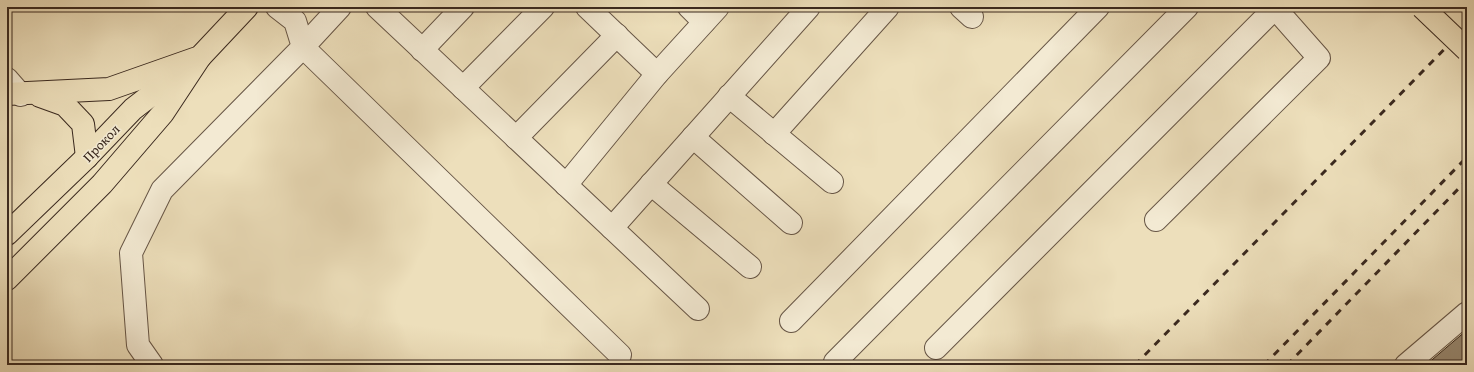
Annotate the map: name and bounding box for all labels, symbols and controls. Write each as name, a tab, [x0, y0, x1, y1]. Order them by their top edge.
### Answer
street label: Прокол	[78, 119, 124, 166]

